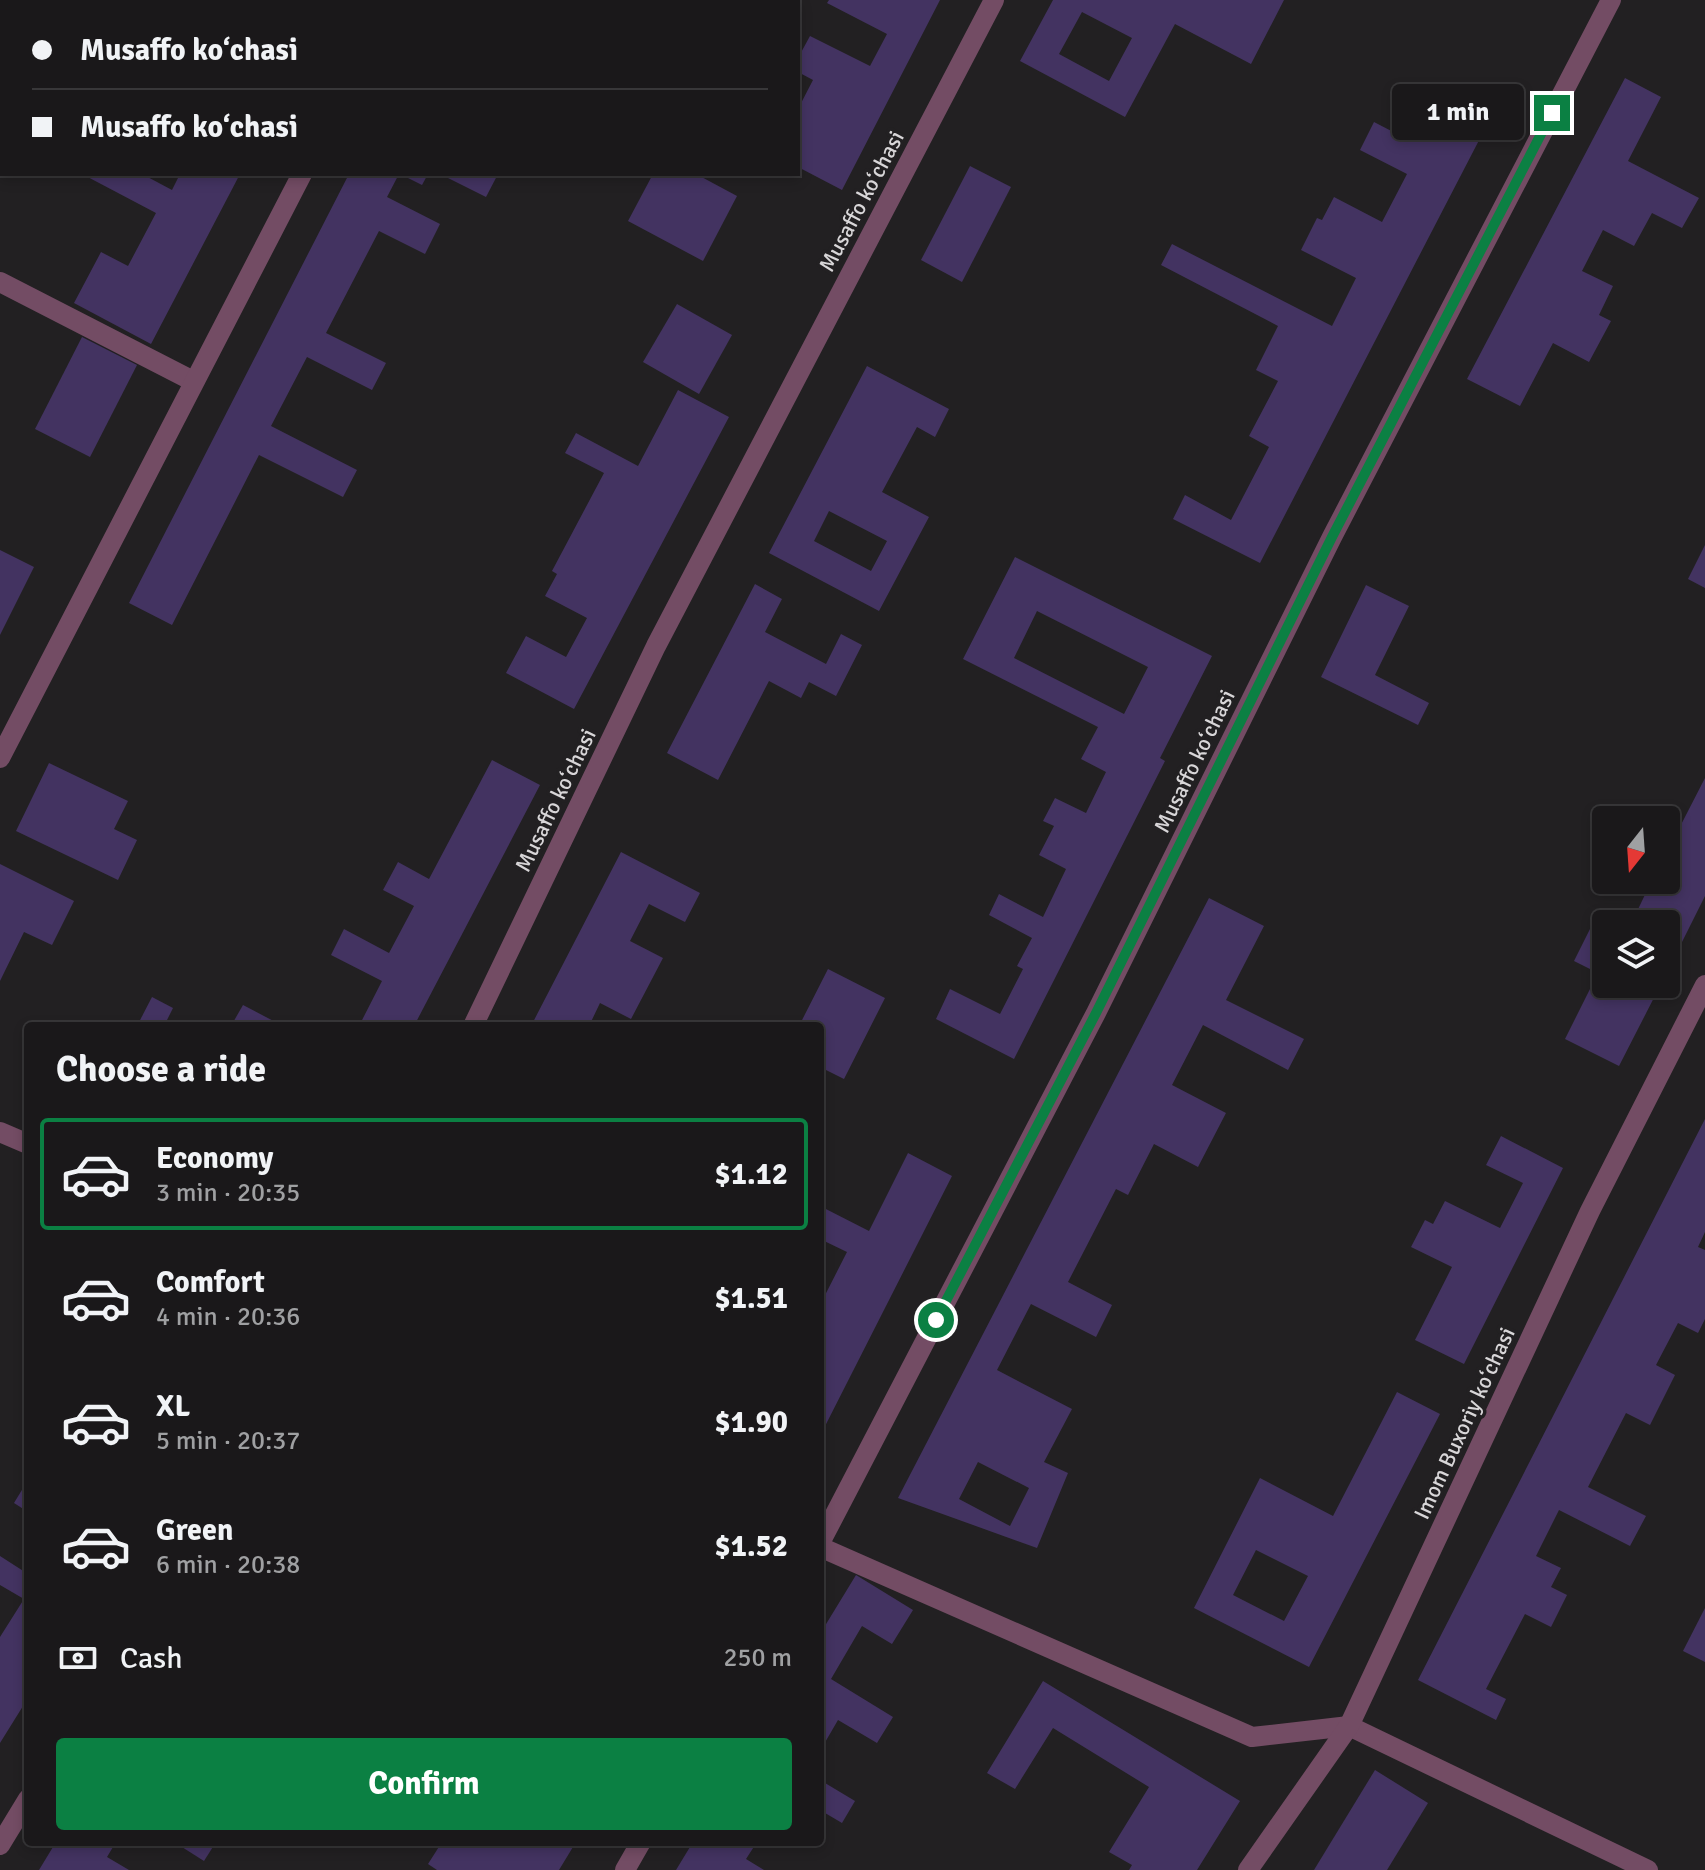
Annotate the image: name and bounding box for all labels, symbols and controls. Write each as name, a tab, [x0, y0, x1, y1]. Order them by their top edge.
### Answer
text: Musaffo koʻchasi	[80, 32, 298, 69]
callout: 1 min	[1392, 85, 1524, 141]
route end	[1534, 95, 1570, 131]
text: 1 min	[1427, 96, 1489, 128]
text: Musaffo koʻchasi	[80, 109, 298, 146]
street label: Musaffo koʻchasi	[813, 126, 910, 276]
street label: Musaffo koʻchasi	[1148, 685, 1241, 837]
street label: Musaffo koʻchasi	[509, 724, 602, 876]
north arrow	[1592, 806, 1680, 894]
map controls	[1592, 806, 1680, 998]
button: layers	[1592, 910, 1680, 998]
text: Choose a ride	[56, 1047, 266, 1092]
icon: car	[60, 1138, 132, 1210]
text: Economy	[156, 1140, 273, 1177]
text: $1.12	[715, 1156, 788, 1193]
text: 3 min · 20:35	[156, 1177, 300, 1209]
icon: car	[60, 1262, 132, 1334]
text: Comfort	[156, 1264, 265, 1301]
text: $1.51	[715, 1280, 788, 1317]
text: 4 min · 20:36	[156, 1301, 300, 1333]
route start	[918, 1302, 954, 1338]
street label: Imom Buxoriy koʻchasi	[1408, 1323, 1521, 1524]
icon: car	[60, 1386, 132, 1458]
text: XL	[156, 1388, 190, 1425]
text: $1.90	[715, 1404, 788, 1441]
text: 5 min · 20:37	[156, 1425, 300, 1457]
icon: car	[60, 1510, 132, 1582]
text: Green	[156, 1512, 233, 1549]
text: $1.52	[715, 1528, 788, 1565]
text: 6 min · 20:38	[156, 1549, 300, 1581]
icon: cash	[56, 1636, 100, 1680]
text: Cash	[120, 1640, 183, 1677]
text: 250 m	[723, 1642, 792, 1674]
button: Confirm	[56, 1738, 792, 1830]

